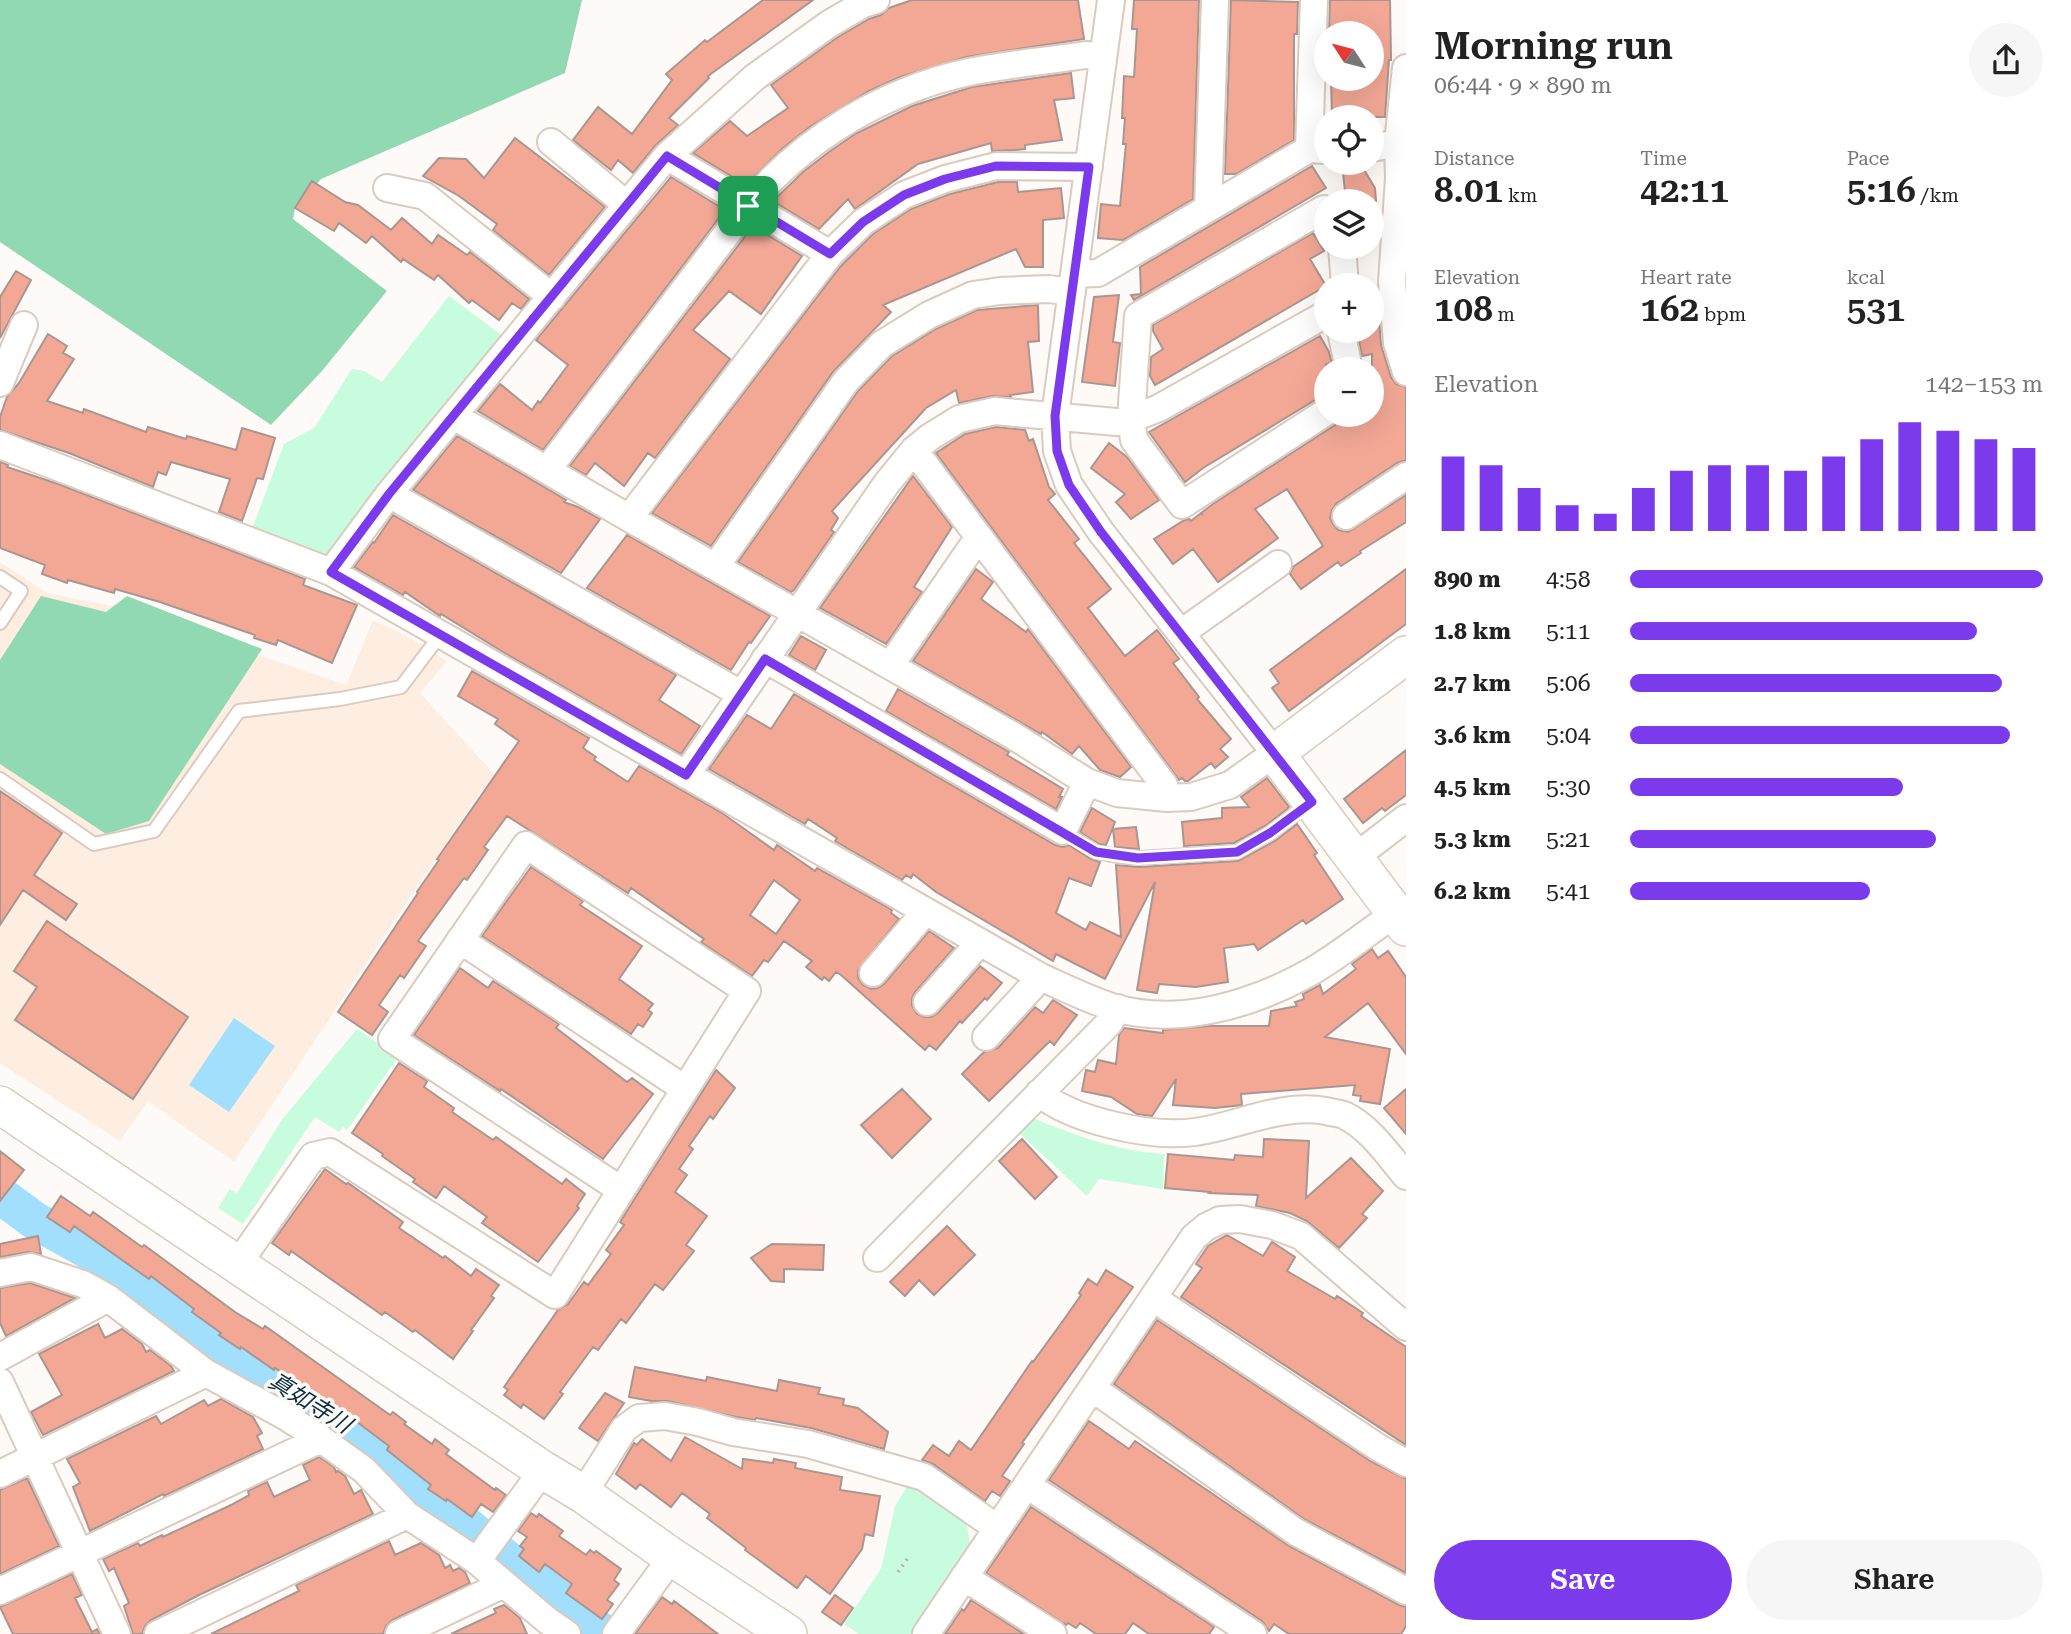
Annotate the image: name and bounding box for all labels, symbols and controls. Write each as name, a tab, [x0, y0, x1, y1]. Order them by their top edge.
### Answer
north arrow	[1314, 21, 1384, 91]
map controls	[1314, 21, 1384, 427]
button: share	[1969, 23, 2043, 97]
text: Morning run	[1434, 24, 1673, 68]
text: 06:44 · 9 × 890 m	[1434, 72, 1612, 99]
button: locate	[1314, 105, 1384, 175]
text: Distance	[1434, 147, 1514, 170]
text: Time	[1640, 147, 1687, 170]
text: Pace	[1847, 147, 1890, 170]
text: 8.01	[1434, 170, 1503, 211]
text: 42:11	[1640, 170, 1729, 211]
text: 5:16	[1847, 170, 1916, 211]
pin	[718, 176, 778, 236]
text: km	[1503, 184, 1537, 207]
text: /km	[1916, 184, 1959, 207]
icon: arrive	[729, 187, 767, 225]
button: layers	[1314, 189, 1384, 259]
text: Elevation	[1434, 266, 1520, 289]
text: Heart rate	[1640, 266, 1732, 289]
text: kcal	[1847, 266, 1885, 289]
button: +	[1314, 273, 1384, 343]
text: 108	[1434, 289, 1493, 330]
text: 162	[1640, 289, 1699, 330]
text: 531	[1847, 289, 1905, 330]
text: m	[1493, 303, 1515, 326]
text: bpm	[1699, 303, 1746, 326]
button: −	[1314, 357, 1384, 427]
text: Elevation	[1434, 371, 1538, 398]
text: 142–153 m	[1925, 371, 2043, 398]
text: 890 m	[1434, 566, 1501, 593]
text: 4:58	[1546, 566, 1591, 593]
text: 1.8 km	[1434, 618, 1511, 645]
text: 5:11	[1546, 618, 1591, 645]
text: 2.7 km	[1434, 670, 1511, 697]
text: 5:06	[1546, 670, 1591, 697]
text: 3.6 km	[1434, 722, 1511, 749]
text: 5:04	[1546, 722, 1591, 749]
text: 4.5 km	[1434, 774, 1511, 801]
text: 5:30	[1546, 774, 1591, 801]
text: 5.3 km	[1434, 826, 1511, 853]
text: 5:21	[1546, 826, 1591, 853]
text: 6.2 km	[1434, 878, 1511, 905]
text: 5:41	[1546, 878, 1591, 905]
water label: 真如寺川	[264, 1367, 359, 1440]
button: Save	[1434, 1540, 1732, 1620]
button: Share	[1746, 1540, 2043, 1620]

